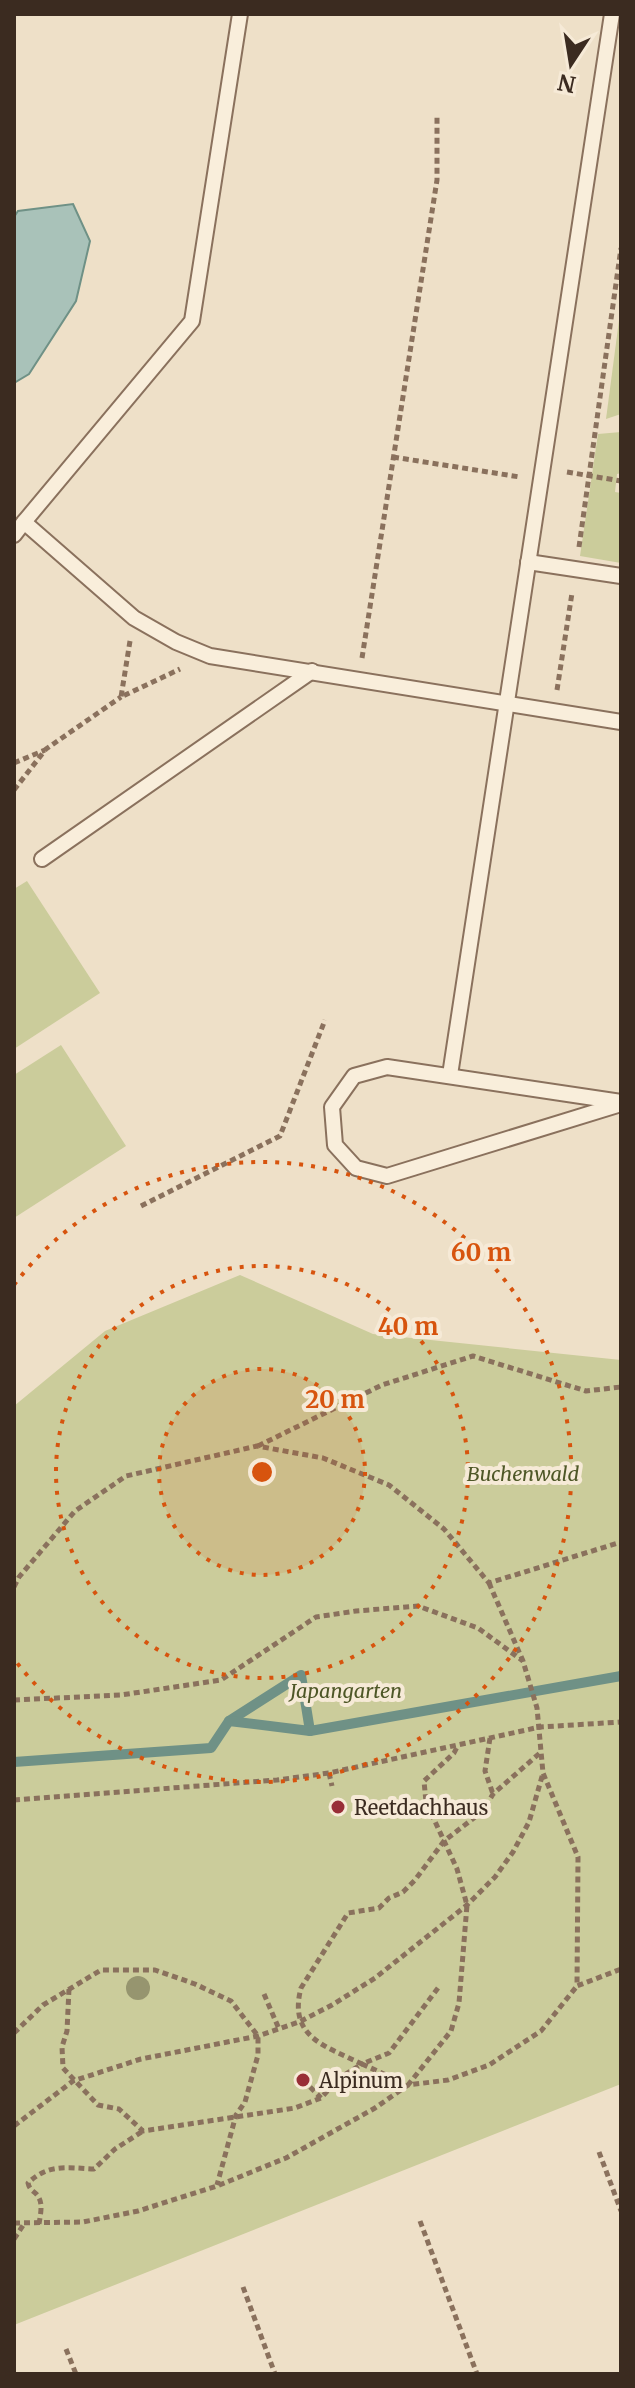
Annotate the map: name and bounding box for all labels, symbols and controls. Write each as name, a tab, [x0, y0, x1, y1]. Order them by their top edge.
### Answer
north arrow	[531, 24, 611, 104]
text: N	[555, 68, 578, 99]
text: 60 m	[451, 1237, 511, 1268]
text: 40 m	[378, 1311, 438, 1342]
text: 20 m	[305, 1384, 365, 1415]
centre of rings	[248, 1458, 276, 1486]
park label: Buchenwald	[467, 1461, 579, 1486]
park label: Japangarten	[288, 1678, 402, 1703]
place label: Reetdachhaus	[354, 1795, 488, 1820]
marker: Reetdachhaus	[329, 1798, 347, 1816]
place label: Alpinum	[318, 2068, 403, 2093]
marker: Alpinum	[294, 2071, 312, 2089]

